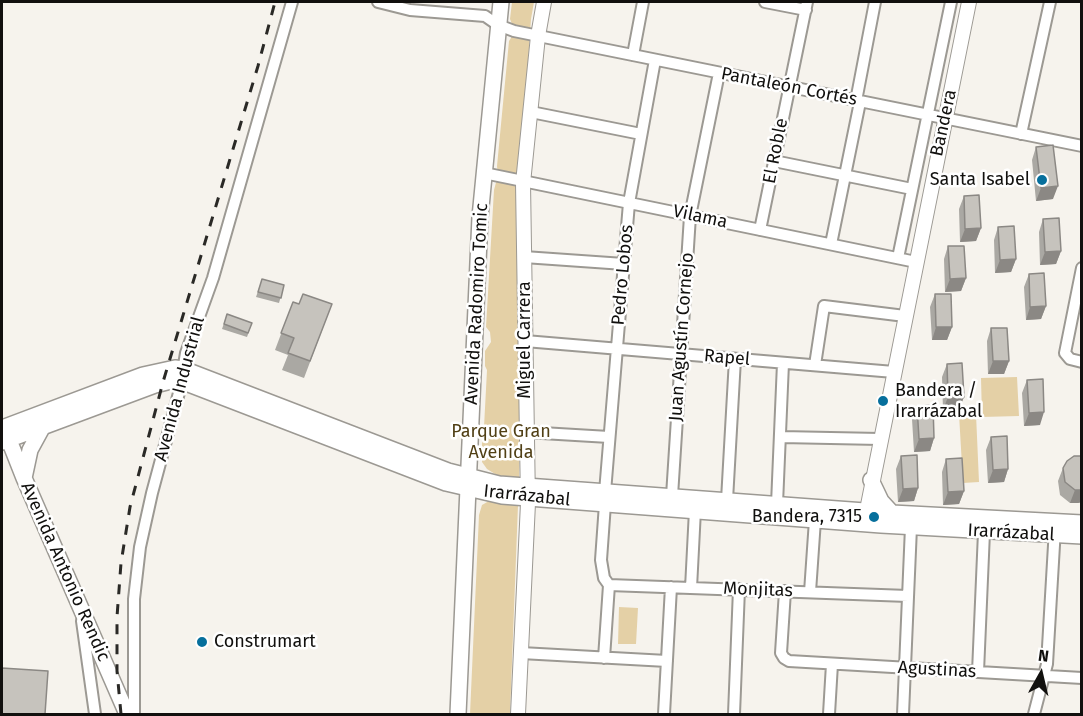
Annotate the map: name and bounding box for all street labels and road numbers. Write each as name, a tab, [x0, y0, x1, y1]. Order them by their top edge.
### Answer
street label: Pantaleón Cortés	[719, 63, 859, 111]
street label: Bandera	[926, 88, 962, 158]
street label: El Roble	[759, 116, 793, 186]
street label: Vilama	[671, 201, 729, 233]
street label: Avenida Radomiro Tomic	[461, 203, 493, 405]
street label: Pedro Lobos	[608, 224, 638, 326]
street label: Juan Agustín Cornejo	[665, 252, 699, 422]
street label: Miguel Carrera	[514, 281, 536, 399]
street label: Avenida Industrial	[150, 314, 210, 464]
street label: Rapel	[703, 345, 751, 371]
street label: Avenida Antonio Rendic	[16, 479, 114, 665]
street label: Irarrázabal	[482, 481, 572, 511]
street label: Irarrázabal	[967, 520, 1055, 546]
street label: Monjitas	[723, 578, 793, 602]
street label: Agustinas	[897, 657, 977, 683]

